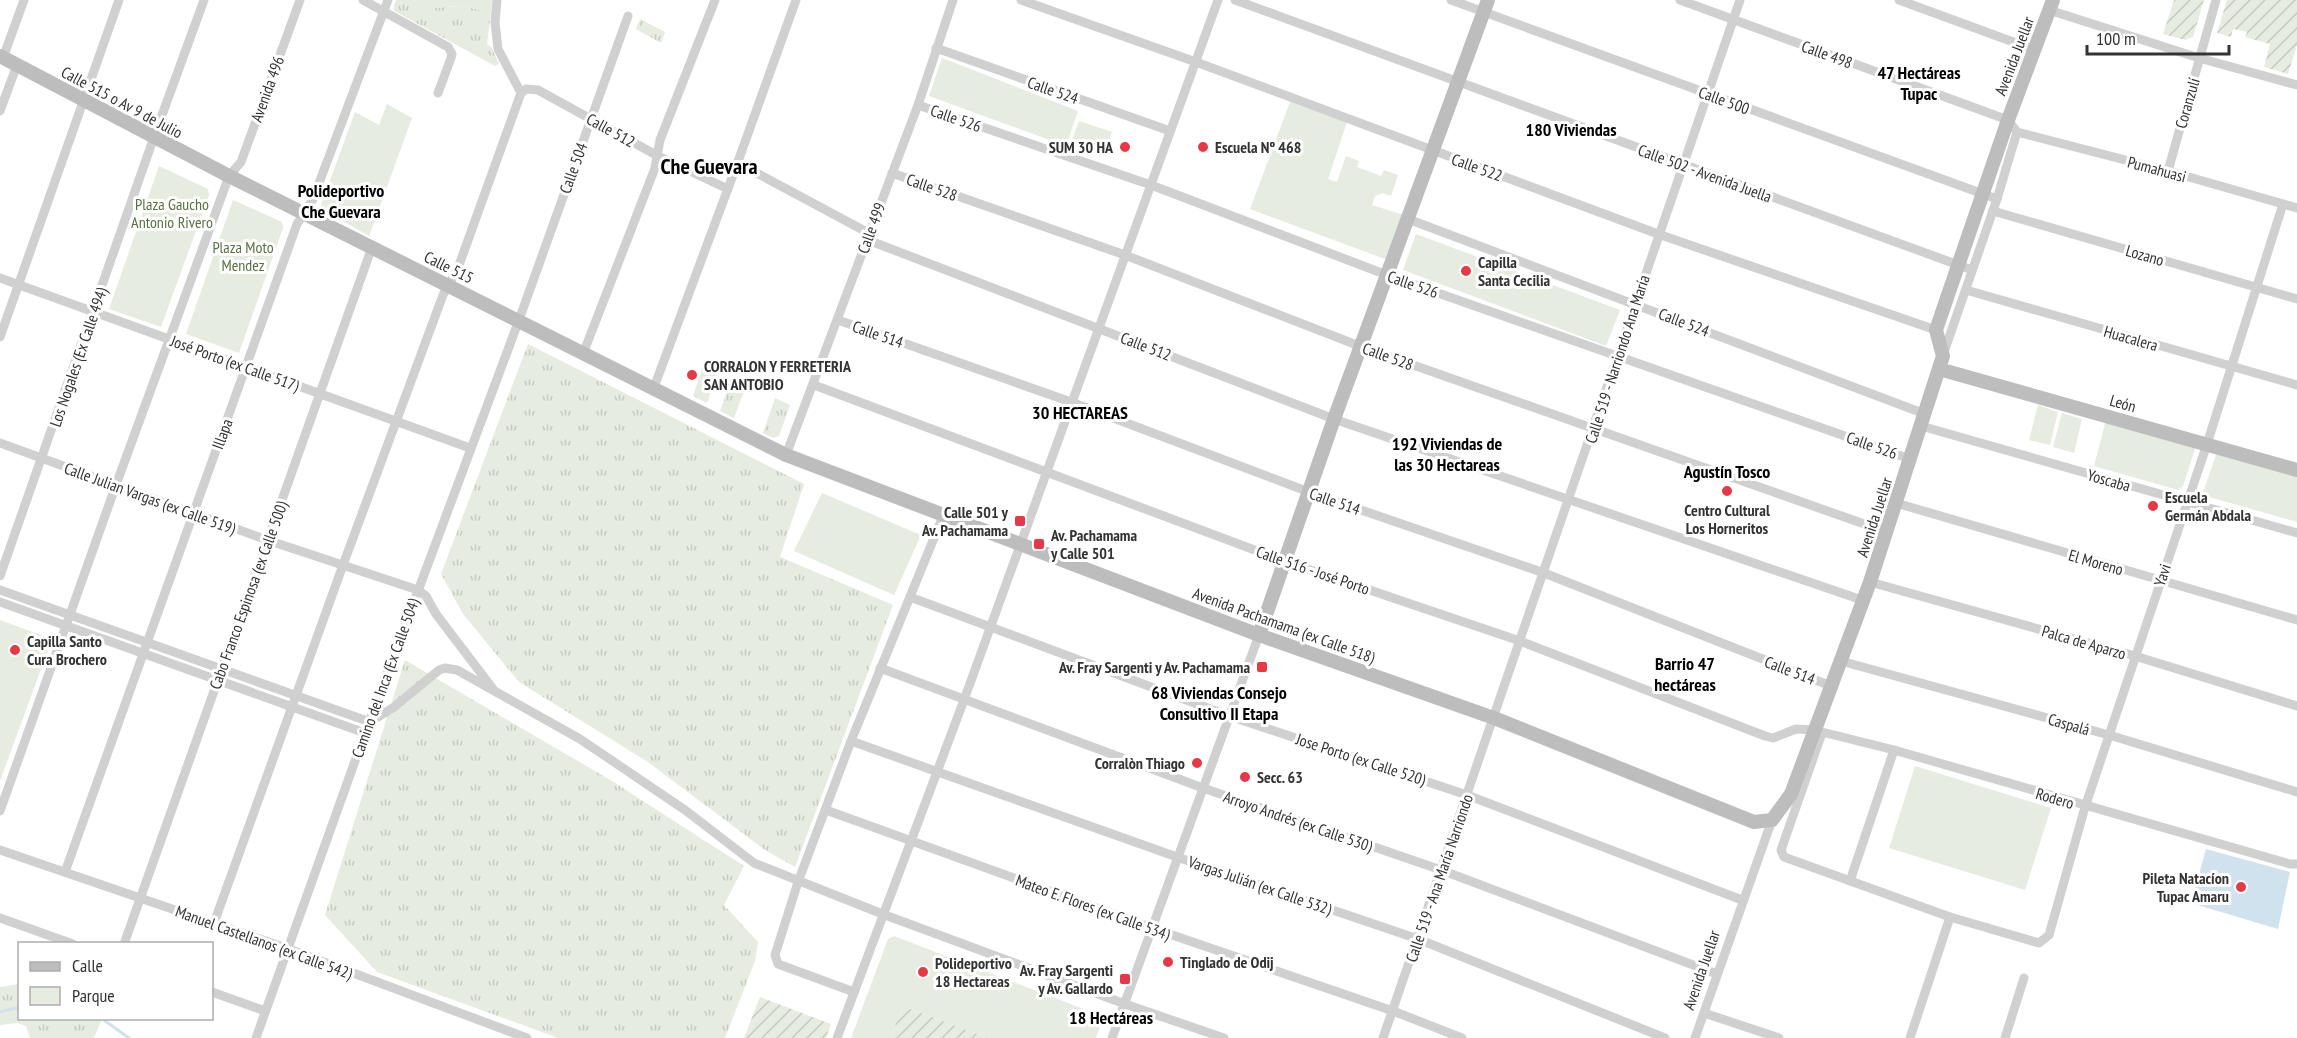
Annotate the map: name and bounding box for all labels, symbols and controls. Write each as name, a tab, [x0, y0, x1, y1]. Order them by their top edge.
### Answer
street label: Avenida Juellar	[1990, 13, 2038, 98]
scale bar	[2087, 18, 2230, 56]
text: 100 m	[2096, 27, 2136, 50]
street label: Calle 498	[1799, 36, 1855, 72]
street label: Avenida 496	[246, 53, 288, 125]
district label: 47 Hectáreas Tupac	[1877, 61, 1961, 105]
street label: Calle 515 o Av 9 de Julio	[58, 62, 186, 142]
street label: Calle 524	[1025, 72, 1081, 108]
street label: Coranzulí	[2170, 75, 2204, 131]
street label: Calle 500	[1696, 82, 1752, 118]
street label: Calle 526	[928, 100, 984, 136]
street label: Calle 512	[583, 109, 639, 151]
district label: 180 Viviendas	[1526, 118, 1616, 141]
place label: SUM 30 HA	[1049, 137, 1114, 157]
place label: Escuela Nº 468	[1215, 137, 1301, 157]
street label: Calle 504	[555, 140, 591, 196]
marker: SUM 30 HA	[1118, 140, 1132, 154]
marker: Escuela Nº 468	[1196, 140, 1210, 154]
street label: Calle 502 - Avenida Juella	[1635, 140, 1775, 206]
street label: Calle 522	[1449, 149, 1505, 185]
district label: Che Guevara	[660, 152, 758, 180]
street label: Pumahuasi	[2126, 152, 2188, 186]
street label: Calle 528	[904, 169, 960, 205]
district label: Polideportivo Che Guevara	[298, 179, 384, 223]
park label: Plaza Gaucho Antonio Rivero	[131, 194, 213, 232]
street label: Calle 499	[853, 200, 889, 256]
park label: Plaza Moto Mendez	[212, 237, 274, 275]
street label: Lozano	[2124, 240, 2166, 270]
street label: Calle 515	[421, 246, 477, 288]
place label: Capilla Santa Cecilia	[1478, 252, 1551, 290]
marker: Capilla Santa Cecilia	[1459, 264, 1473, 278]
street label: Calle 526	[1385, 266, 1441, 302]
street label: Calle 519 - Narriondo Ana María	[1580, 272, 1654, 446]
street label: Los Nogales (Ex Calle 494)	[45, 284, 111, 429]
street label: Calle 524	[1656, 303, 1712, 341]
street label: Calle 514	[850, 316, 906, 352]
street label: Huacalera	[2102, 321, 2160, 355]
street label: Calle 512	[1118, 327, 1174, 365]
street label: José Porto (ex Calle 517)	[167, 330, 302, 396]
street label: Calle 528	[1360, 338, 1416, 374]
place label: CORRALON Y FERRETERIA SAN ANTOBIO	[704, 356, 852, 394]
marker: CORRALON Y FERRETERIA SAN ANTOBIO	[685, 368, 699, 382]
street label: León	[2108, 390, 2138, 416]
district label: 30 HECTAREAS	[1032, 401, 1128, 424]
street label: Illapa	[207, 416, 237, 452]
street label: Calle 526	[1844, 427, 1900, 463]
district label: 192 Viviendas de las 30 Hectareas	[1392, 432, 1502, 476]
street label: Calle Julian Vargas (ex Calle 519)	[62, 458, 239, 538]
district label: Agustín Tosco	[1683, 460, 1770, 483]
street label: Yoscaba	[2085, 464, 2133, 496]
street label: Avenida Juellar	[1852, 474, 1896, 559]
street label: Calle 514	[1307, 483, 1363, 519]
marker: Centro Cultural Los Horneritos	[1720, 484, 1734, 498]
place label: Escuela Germán Abdala	[2165, 487, 2251, 525]
street label: Cabo Franco Espinosa (ex Calle 500)	[205, 498, 291, 692]
marker: Escuela Germán Abdala	[2146, 499, 2160, 513]
place label: Centro Cultural Los Horneritos	[1684, 500, 1770, 538]
place label: Calle 501 y Av. Pachamama	[921, 502, 1009, 540]
marker: Calle 501 y Av. Pachamama	[1013, 514, 1027, 528]
place label: Av. Pachamama y Calle 501	[1050, 525, 1137, 563]
marker: Av. Pachamama y Calle 501	[1032, 537, 1046, 551]
street label: Calle 516 - José Porto	[1254, 541, 1372, 599]
street label: El Moreno	[2066, 545, 2126, 579]
street label: Yavi	[2149, 561, 2175, 589]
street label: Avenida Pachamama (ex Calle 518)	[1190, 583, 1378, 667]
street label: Camino del Inca (Ex Calle 504)	[347, 595, 423, 760]
street label: Palca de Aparzo	[2040, 620, 2128, 664]
place label: Capilla Santo Cura Brochero	[27, 631, 107, 669]
marker: Capilla Santo Cura Brochero	[8, 643, 22, 657]
street label: Calle 514	[1762, 651, 1818, 689]
district label: Barrio 47 hectáreas	[1654, 652, 1716, 696]
place label: Av. Fray Sargenti y Av. Pachamama	[1058, 657, 1250, 677]
marker: Av. Fray Sargenti y Av. Pachamama	[1255, 660, 1269, 674]
district label: 68 Viviendas Consejo Consultivo II Etapa	[1151, 681, 1287, 725]
street label: Caspalá	[2046, 709, 2092, 739]
street label: Jose Porto (ex Calle 520)	[1293, 728, 1429, 789]
place label: Corralòn Thiago	[1095, 753, 1185, 773]
marker: Corralòn Thiago	[1190, 756, 1204, 770]
place label: Secc. 63	[1257, 767, 1303, 787]
marker: Secc. 63	[1238, 770, 1252, 784]
street label: Rodero	[2034, 783, 2076, 813]
street label: Arroyo Andrés (ex Calle 530)	[1221, 786, 1375, 856]
street label: Calle 519 - Ana María Narriondo	[1401, 791, 1477, 964]
street label: Vargas Julián (ex Calle 532)	[1185, 851, 1335, 919]
place label: Pileta Natacíon Tupac Amaru	[2142, 868, 2229, 906]
street label: Mateo E. Flores (ex Calle 534)	[1013, 870, 1173, 944]
marker: Pileta Natacíon Tupac Amaru	[2234, 880, 2248, 894]
street label: Manuel Castellanos (ex Calle 542)	[173, 901, 355, 983]
street label: Avenida Juellar	[1678, 927, 1724, 1012]
legend	[18, 942, 213, 1020]
place label: Tinglado de Odij	[1180, 952, 1274, 972]
place label: Polideportivo 18 Hectareas	[935, 953, 1012, 991]
text: Calle	[72, 954, 103, 977]
marker: Tinglado de Odij	[1161, 955, 1175, 969]
place label: Av. Fray Sargenti y Av. Gallardo	[1019, 960, 1113, 998]
marker: Polideportivo 18 Hectareas	[916, 965, 930, 979]
marker: Av. Fray Sargenti y Av. Gallardo	[1118, 972, 1132, 986]
text: Parque	[72, 984, 115, 1007]
district label: 18 Hectáreas	[1069, 1006, 1153, 1029]

